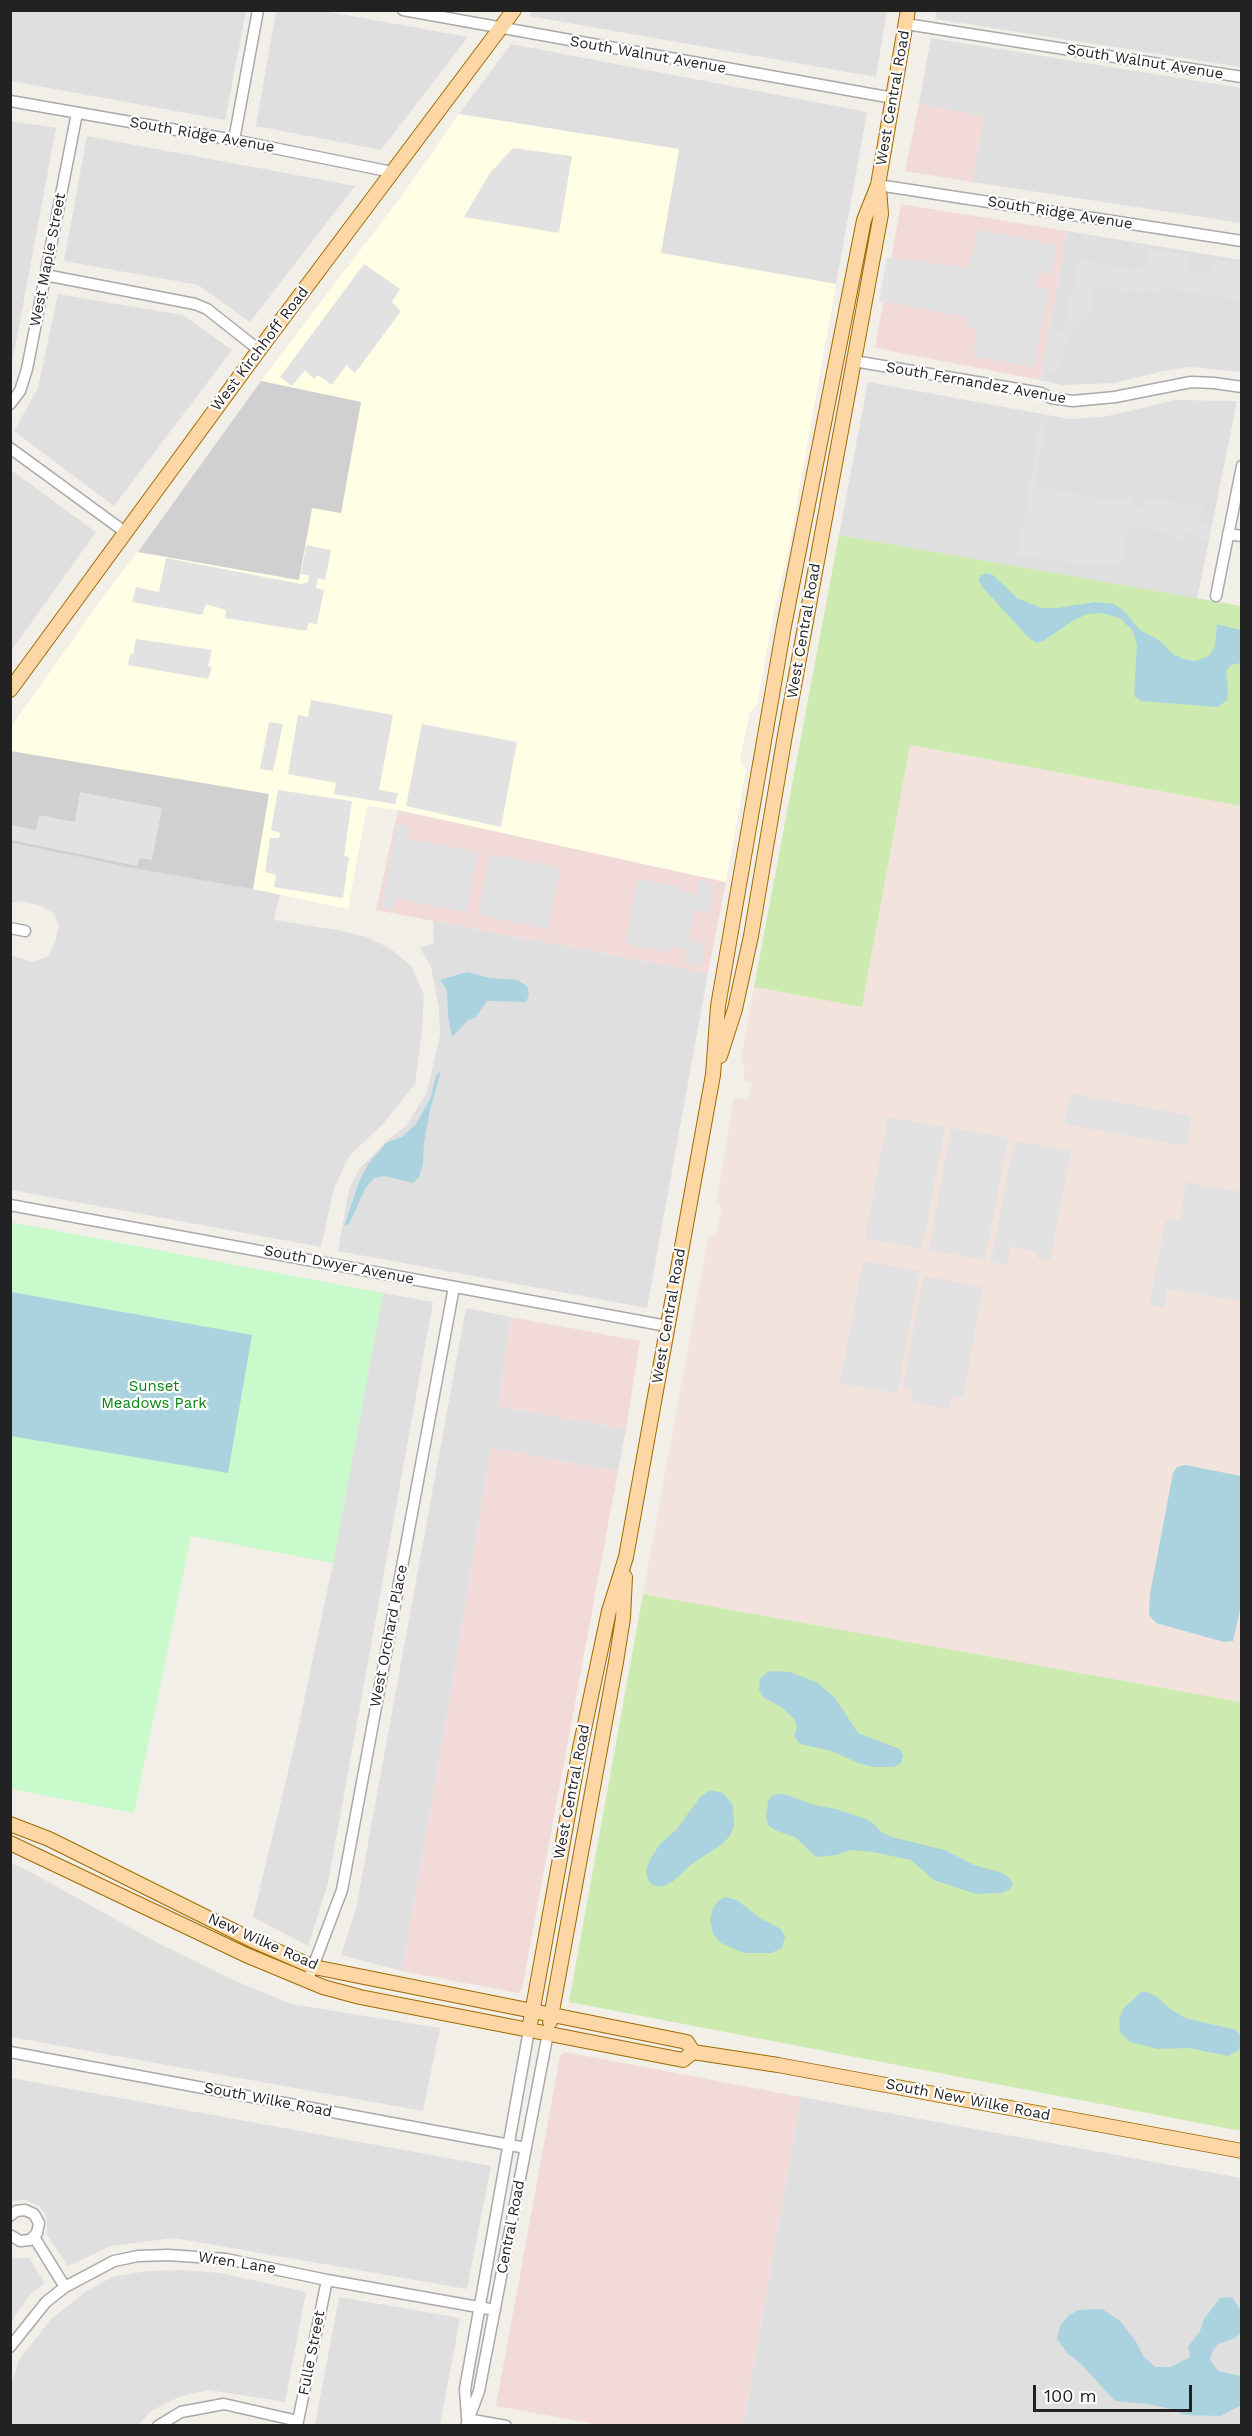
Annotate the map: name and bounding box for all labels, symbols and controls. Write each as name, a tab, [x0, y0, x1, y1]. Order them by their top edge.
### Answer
street label: West Central Road	[872, 29, 914, 167]
street label: South Walnut Avenue	[568, 32, 728, 78]
street label: South Walnut Avenue	[1065, 41, 1225, 83]
street label: South Ridge Avenue	[128, 113, 276, 157]
street label: West Maple Street	[26, 192, 70, 328]
street label: South Ridge Avenue	[986, 193, 1134, 233]
street label: West Kirchhoff Road	[207, 283, 313, 415]
street label: South Fernandez Avenue	[884, 358, 1068, 408]
street label: West Central Road	[783, 562, 825, 700]
street label: South Dwyer Avenue	[262, 1242, 416, 1288]
street label: West Central Road	[648, 1247, 690, 1385]
park label: Sunset Meadows Park	[101, 1378, 207, 1413]
street label: West Orchard Place	[366, 1563, 412, 1709]
street label: West Central Road	[550, 1723, 594, 1861]
street label: New Wilke Road	[205, 1910, 321, 1974]
street label: South New Wilke Road	[884, 2075, 1052, 2125]
street label: South Wilke Road	[202, 2079, 334, 2121]
street label: Central Road	[493, 2179, 529, 2275]
street label: Wren Lane	[197, 2248, 277, 2278]
street label: Fulle Street	[295, 2309, 329, 2397]
scale bar	[1036, 2373, 1195, 2411]
text: 100 m	[1044, 2385, 1097, 2406]

